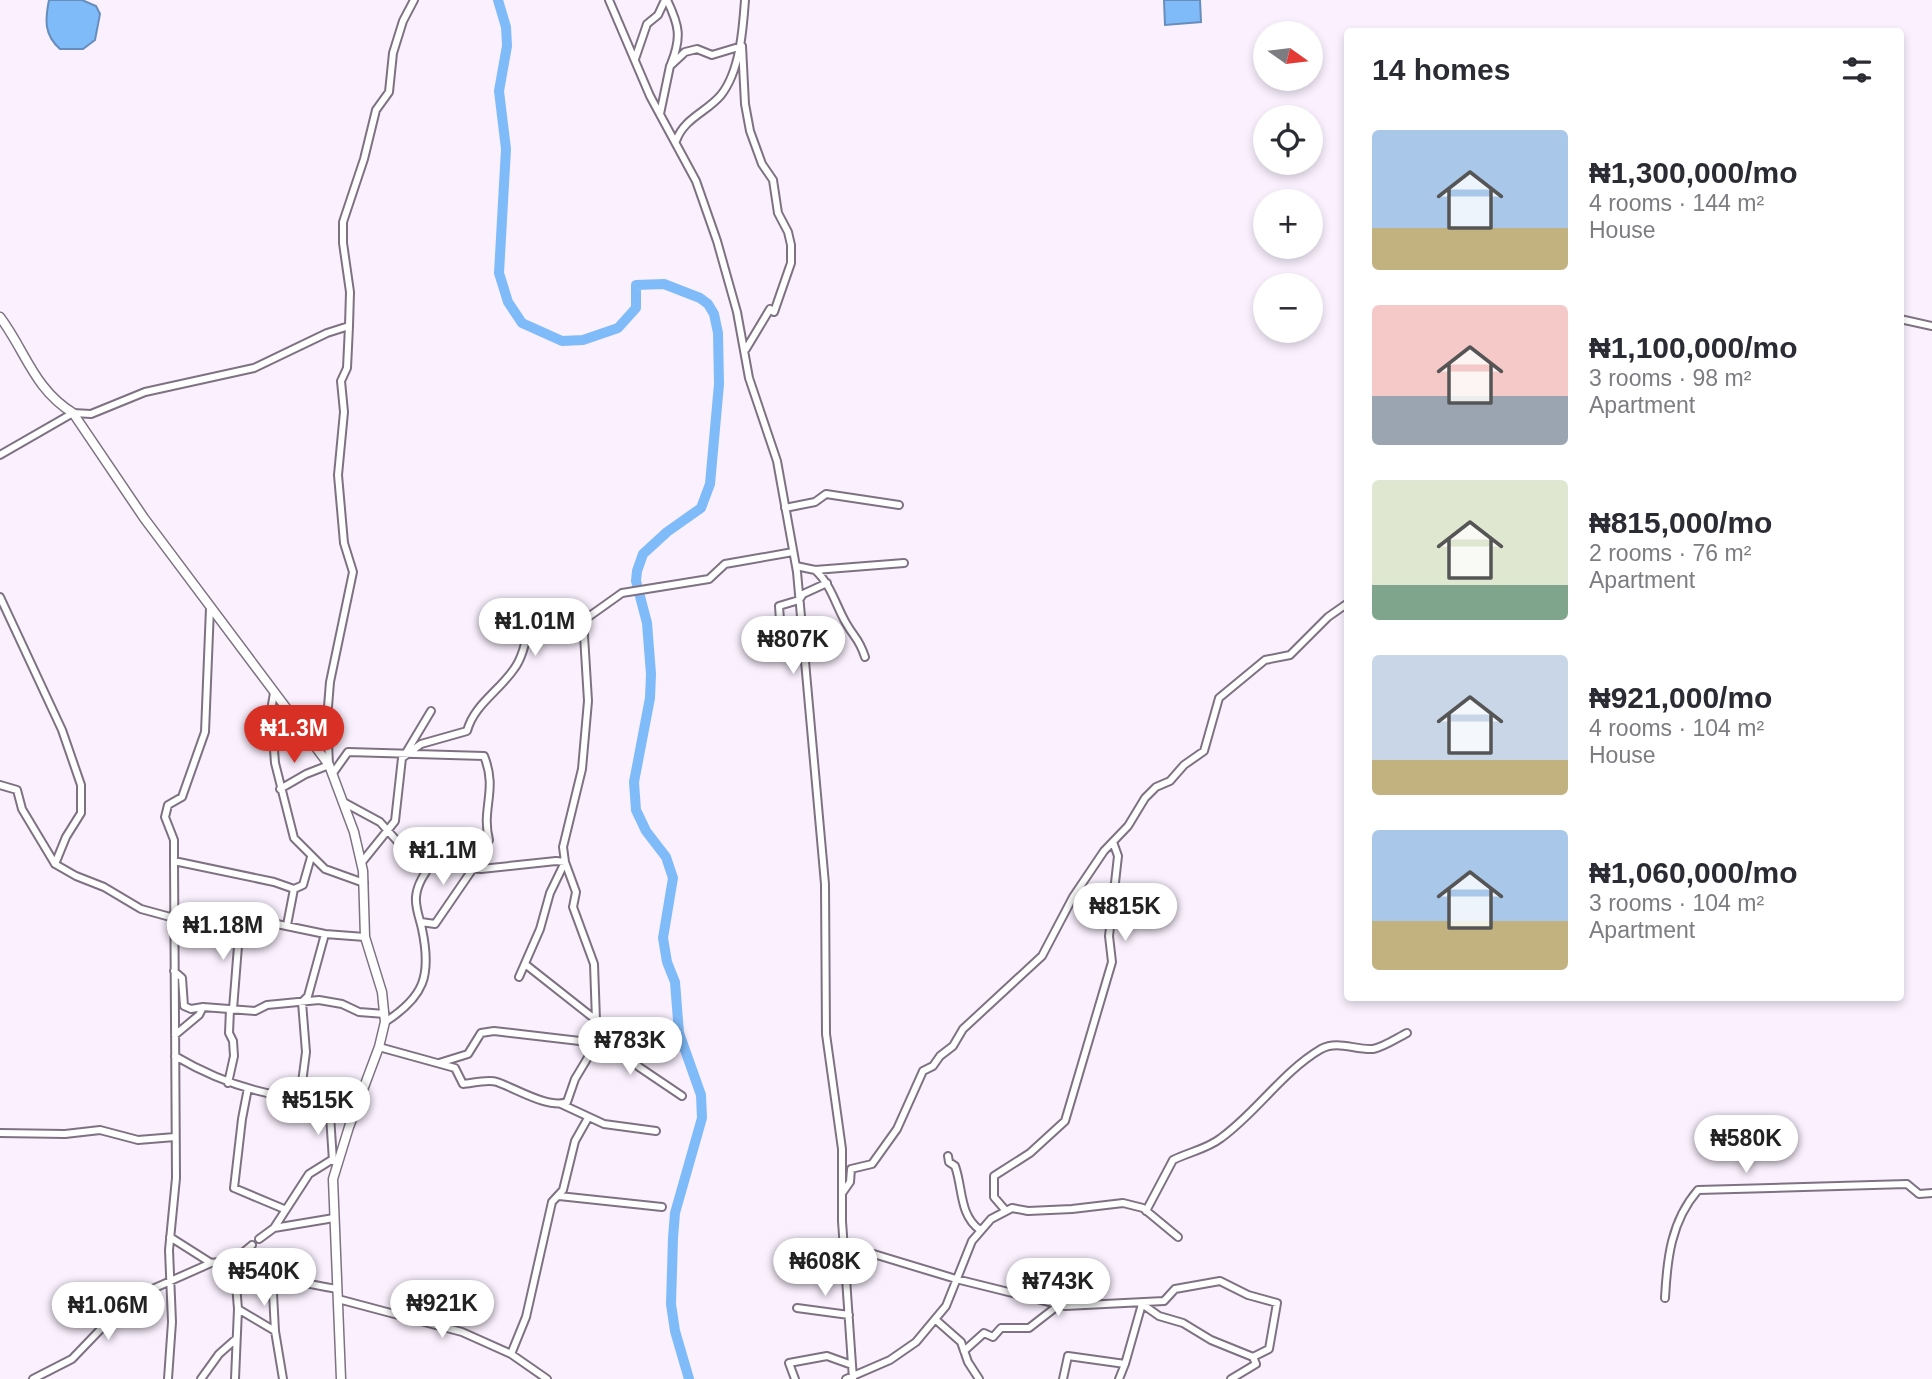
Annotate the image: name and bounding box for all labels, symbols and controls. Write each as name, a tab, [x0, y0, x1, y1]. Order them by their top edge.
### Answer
north arrow	[1253, 21, 1323, 91]
map controls	[1253, 21, 1323, 343]
icon: filters	[1838, 51, 1876, 89]
text: 14 homes	[1372, 53, 1510, 86]
button: locate	[1253, 105, 1323, 175]
text: ₦1,300,000/mo	[1589, 156, 1797, 189]
icon: home	[1428, 158, 1512, 242]
button: +	[1253, 189, 1323, 259]
text: 4 rooms · 144 m²	[1589, 190, 1764, 216]
text: House	[1589, 217, 1655, 243]
button: −	[1253, 273, 1323, 343]
text: ₦1,100,000/mo	[1589, 331, 1797, 364]
icon: home	[1428, 333, 1512, 417]
text: 3 rooms · 98 m²	[1589, 365, 1751, 391]
text: Apartment	[1589, 392, 1695, 418]
text: ₦815,000/mo	[1589, 506, 1772, 539]
icon: home	[1428, 508, 1512, 592]
text: 2 rooms · 76 m²	[1589, 540, 1751, 566]
text: Apartment	[1589, 567, 1695, 593]
pin: ₦1.01M	[478, 598, 592, 658]
text: ₦1.01M	[495, 608, 575, 634]
pin: ₦807K	[744, 616, 842, 676]
text: ₦807K	[757, 626, 829, 652]
text: ₦921,000/mo	[1589, 681, 1772, 714]
icon: home	[1428, 683, 1512, 767]
pin: ₦1.3M	[245, 706, 343, 765]
text: ₦1.3M	[260, 715, 328, 741]
text: 4 rooms · 104 m²	[1589, 715, 1764, 741]
text: House	[1589, 742, 1655, 768]
pin: ₦1.1M	[394, 828, 492, 887]
text: ₦1.1M	[409, 837, 477, 863]
text: ₦1,060,000/mo	[1589, 856, 1797, 889]
icon: home	[1428, 858, 1512, 942]
pin: ₦815K	[1076, 884, 1174, 943]
text: 3 rooms · 104 m²	[1589, 890, 1764, 916]
text: ₦815K	[1089, 893, 1161, 919]
pin: ₦1.18M	[166, 902, 280, 962]
text: ₦1.18M	[183, 912, 263, 938]
text: Apartment	[1589, 917, 1695, 943]
pin: ₦783K	[581, 1018, 679, 1077]
text: ₦783K	[594, 1027, 666, 1053]
pin: ₦515K	[269, 1078, 367, 1137]
text: ₦515K	[282, 1087, 354, 1113]
pin: ₦580K	[1697, 1116, 1795, 1175]
text: ₦580K	[1710, 1125, 1782, 1151]
pin: ₦608K	[776, 1238, 874, 1298]
pin: ₦540K	[215, 1248, 313, 1308]
text: ₦608K	[789, 1248, 861, 1274]
text: ₦540K	[228, 1258, 300, 1284]
pin: ₦743K	[1009, 1258, 1107, 1318]
text: ₦743K	[1022, 1268, 1094, 1294]
pin: ₦921K	[393, 1280, 491, 1340]
pin: ₦1.06M	[51, 1282, 165, 1342]
text: ₦921K	[406, 1290, 478, 1316]
text: ₦1.06M	[68, 1292, 148, 1318]

